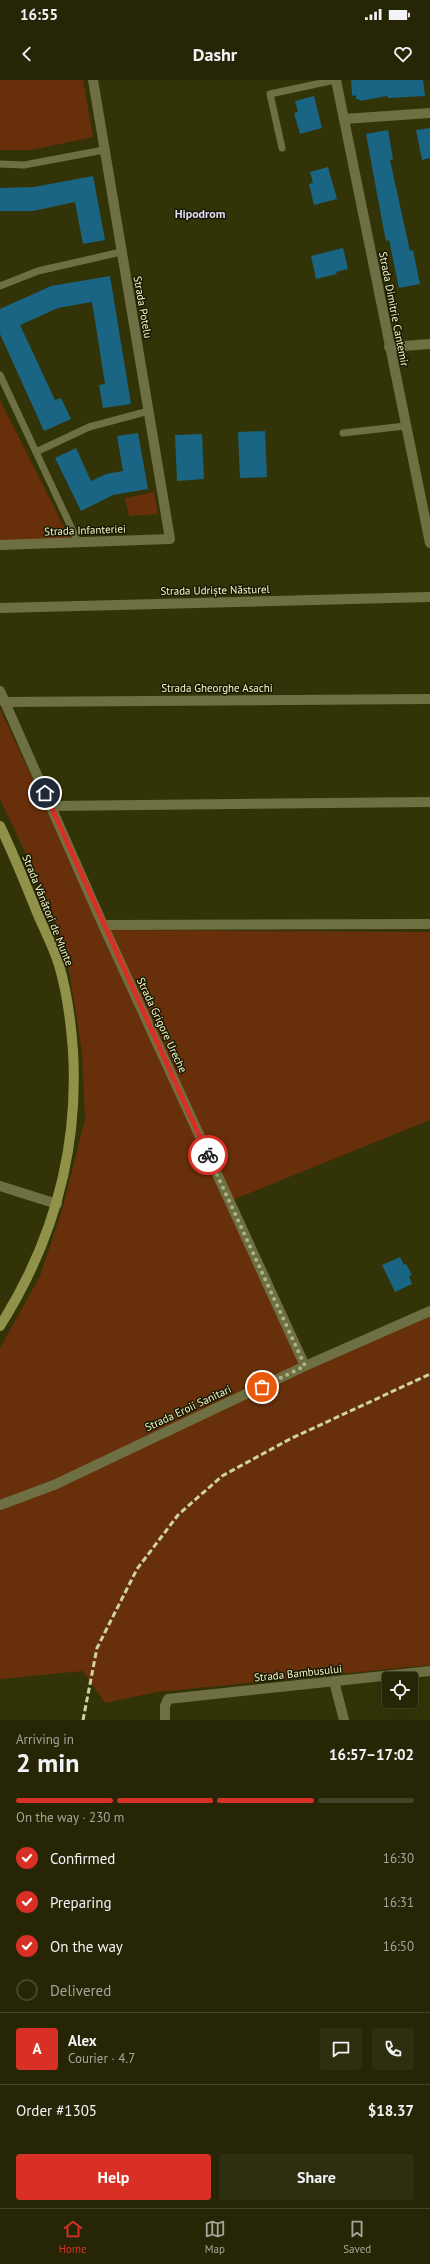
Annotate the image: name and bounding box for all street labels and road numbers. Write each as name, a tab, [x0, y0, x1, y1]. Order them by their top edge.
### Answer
street label: Strada Dimitrie Cantemir	[376, 251, 412, 368]
street label: Strada Potelu	[131, 275, 155, 339]
street label: Strada Infanteriei	[44, 522, 126, 538]
street label: Strada Udriște Năsturel	[160, 582, 271, 598]
street label: Strada Gheorghe Asachi	[161, 681, 273, 695]
street label: Strada Vânători de Munte	[19, 852, 77, 968]
street label: Strada Grigore Ureche	[134, 975, 190, 1075]
street label: Strada Eroii Sanitari	[143, 1382, 233, 1434]
street label: Strada Bambusului	[253, 1661, 343, 1685]

